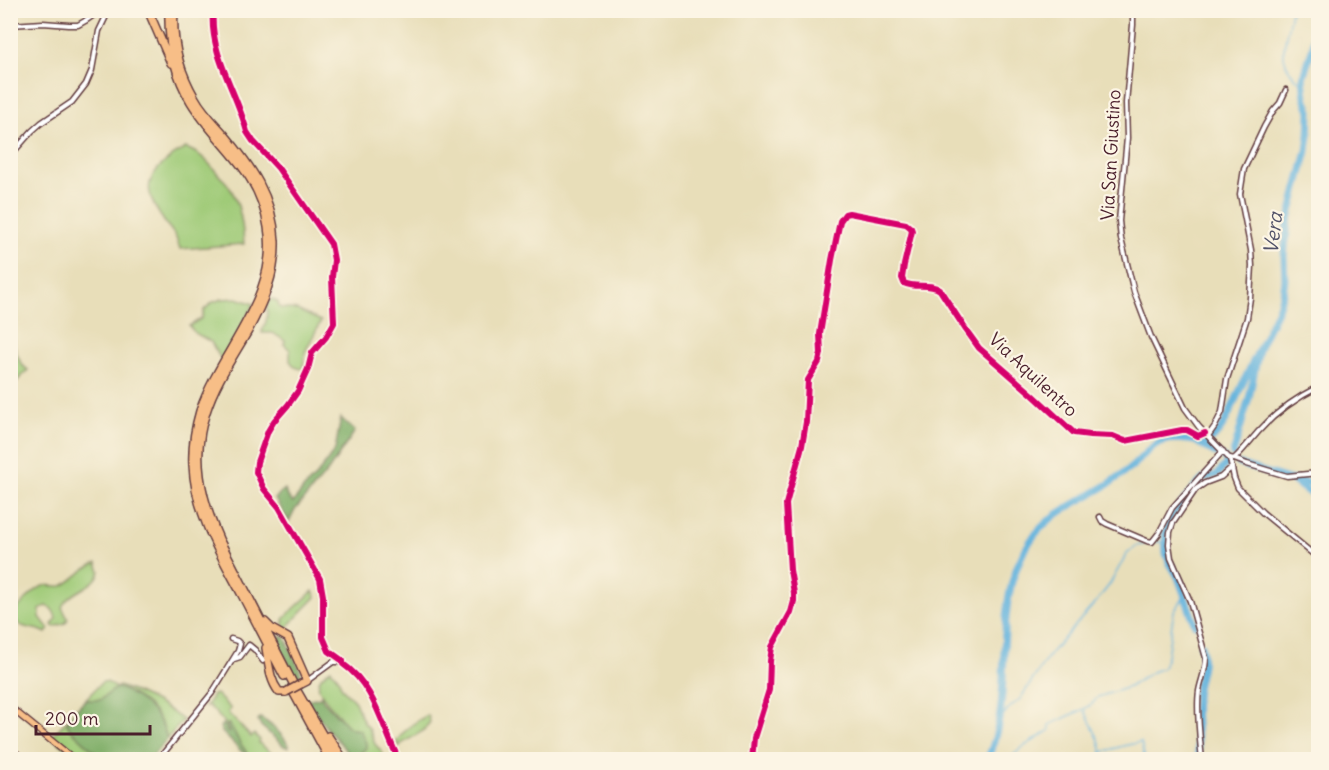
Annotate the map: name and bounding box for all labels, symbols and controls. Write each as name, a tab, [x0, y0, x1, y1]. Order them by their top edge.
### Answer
street label: Via San Giustino	[1096, 89, 1125, 221]
water label: Vera	[1258, 209, 1288, 255]
street label: Via Aquilentro	[984, 328, 1083, 422]
scale bar	[36, 698, 150, 736]
text: 200 m	[45, 707, 99, 730]

